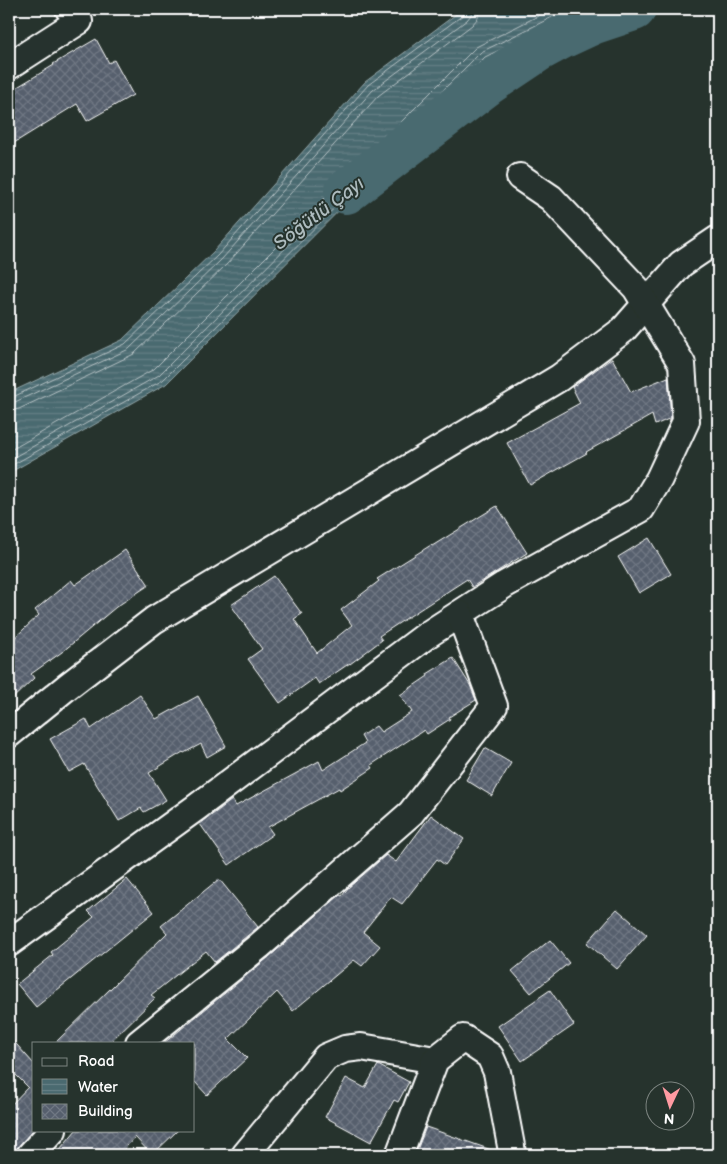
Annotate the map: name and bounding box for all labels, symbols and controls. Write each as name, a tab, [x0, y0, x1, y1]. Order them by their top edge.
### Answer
water label: Söğütlü Çayı	[269, 172, 369, 256]
legend	[32, 1042, 195, 1132]
text: Road	[78, 1052, 114, 1071]
text: Water	[78, 1078, 118, 1097]
north arrow	[644, 1082, 694, 1132]
text: Building	[78, 1102, 133, 1121]
text: N	[663, 1110, 675, 1127]

